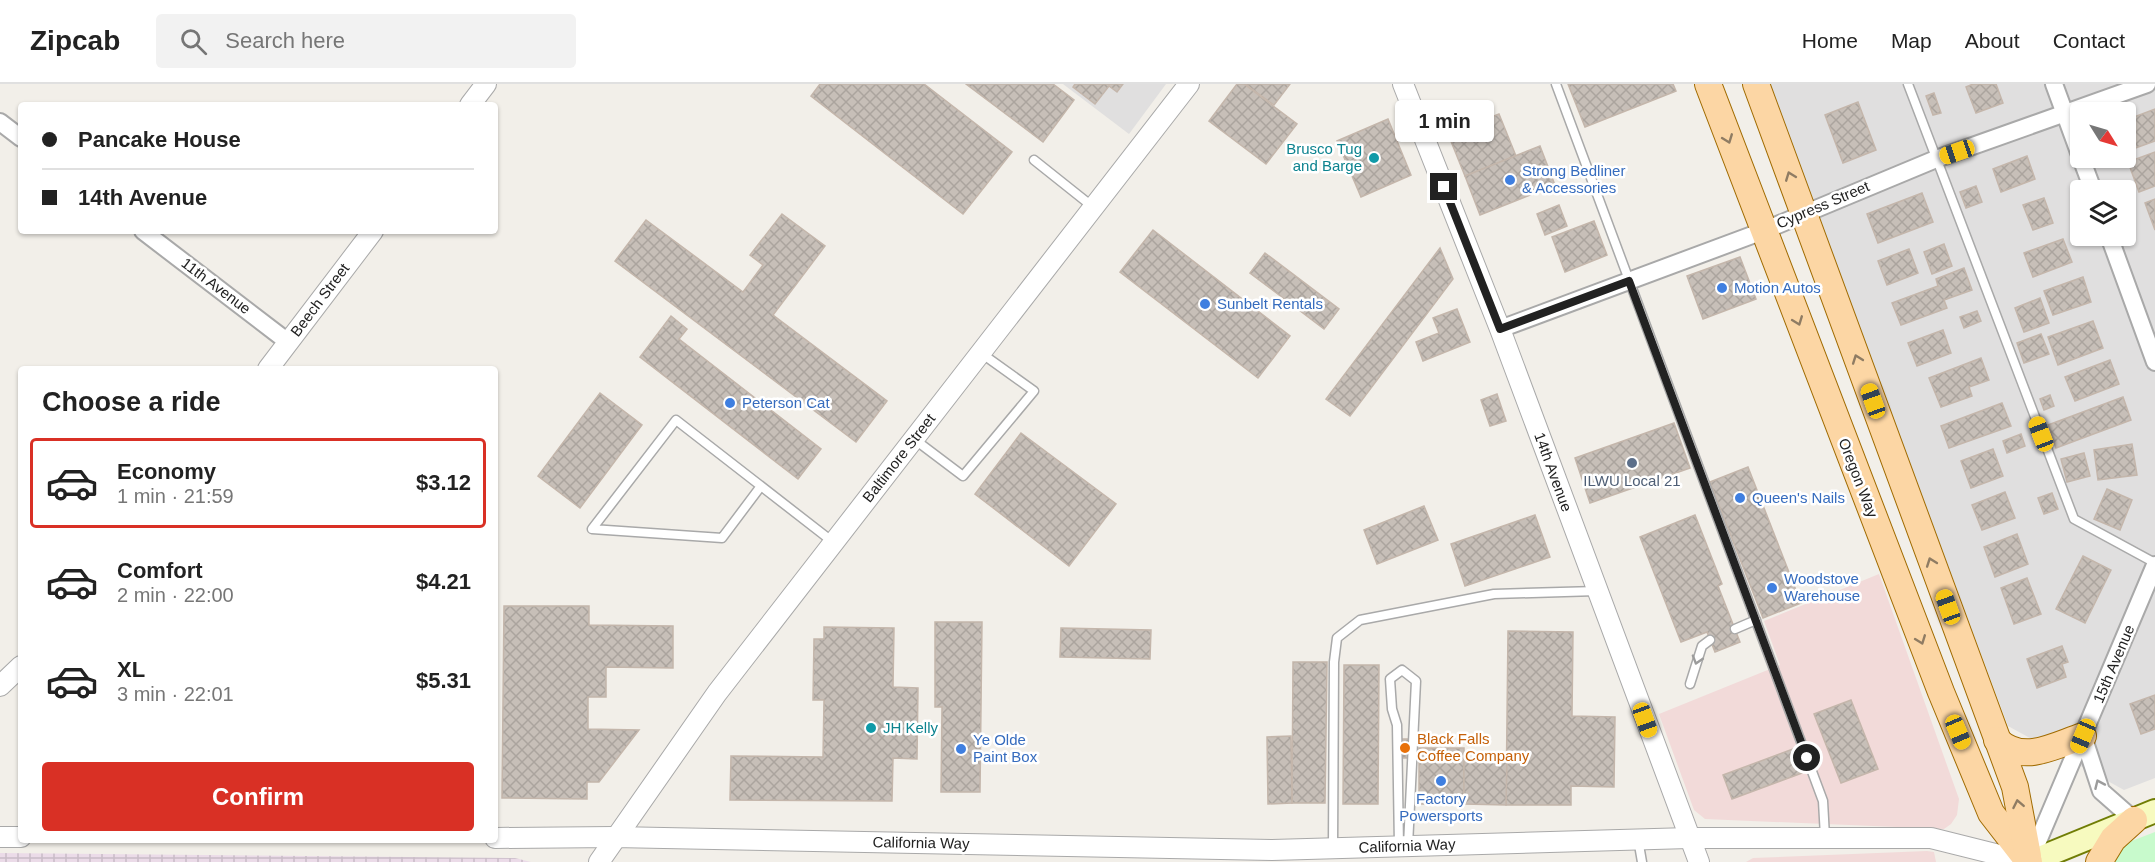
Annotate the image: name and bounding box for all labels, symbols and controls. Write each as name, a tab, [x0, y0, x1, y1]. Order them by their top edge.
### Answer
search box	[156, 14, 576, 68]
text: Zipcab	[30, 25, 120, 56]
icon: search	[177, 25, 210, 58]
text: Search here	[225, 28, 345, 53]
text: Home	[1802, 29, 1858, 52]
text: Map	[1891, 29, 1932, 52]
text: About	[1965, 29, 2020, 52]
text: Contact	[2053, 29, 2125, 52]
callout: 1 min	[1394, 100, 1494, 142]
north arrow	[2070, 102, 2136, 168]
map controls	[2070, 102, 2136, 246]
text: 1 min	[1418, 110, 1471, 132]
text: Pancake House	[78, 127, 241, 152]
one-way arrow	[1721, 133, 1734, 144]
car	[1937, 138, 1977, 166]
place label: Brusco Tug and Barge	[1286, 140, 1362, 174]
marker: Brusco Tug and Barge	[1367, 151, 1381, 165]
place label: Strong Bedliner & Accessories	[1522, 162, 1625, 196]
one-way arrow	[1785, 171, 1798, 182]
route end	[1430, 173, 1457, 200]
marker: Strong Bedliner & Accessories	[1503, 173, 1517, 187]
street label: Cypress Street	[1774, 177, 1873, 232]
button: layers	[2070, 180, 2136, 246]
text: 14th Avenue	[78, 185, 207, 210]
street label: 11th Avenue	[178, 254, 254, 317]
street label: Beech Street	[287, 259, 353, 339]
place label: Motion Autos	[1734, 279, 1821, 296]
marker: Motion Autos	[1715, 281, 1729, 295]
place label: Sunbelt Rentals	[1217, 295, 1323, 312]
marker: Sunbelt Rentals	[1198, 297, 1212, 311]
one-way arrow	[1790, 315, 1803, 326]
one-way arrow	[1852, 354, 1865, 365]
car	[1858, 381, 1888, 421]
text: Choose a ride	[42, 387, 221, 417]
place label: Peterson Cat	[742, 394, 830, 411]
marker: Peterson Cat	[723, 396, 737, 410]
street label: Baltimore Street	[859, 409, 939, 505]
car	[2026, 414, 2056, 454]
street label: 14th Avenue	[1531, 430, 1576, 514]
street label: Oregon Way	[1836, 436, 1882, 520]
icon: car	[45, 456, 99, 510]
marker: ILWU Local 21	[1625, 456, 1639, 470]
text: Economy	[117, 459, 216, 484]
text: $3.12	[416, 470, 471, 495]
place label: ILWU Local 21	[1583, 472, 1681, 489]
text: 1 min · 21:59	[117, 485, 234, 507]
place label: Queen's Nails	[1752, 489, 1845, 506]
marker: Queen's Nails	[1733, 491, 1747, 505]
icon: car	[45, 555, 99, 609]
one-way arrow	[1926, 557, 1939, 568]
text: Comfort	[117, 558, 203, 583]
text: $4.21	[416, 569, 471, 594]
place label: Woodstove Warehouse	[1784, 570, 1860, 604]
marker: Woodstove Warehouse	[1765, 581, 1779, 595]
text: 2 min · 22:00	[117, 584, 234, 606]
car	[1933, 587, 1963, 627]
street label: 15th Avenue	[2089, 622, 2138, 705]
one-way arrow	[1914, 634, 1926, 645]
icon: car	[45, 654, 99, 708]
one-way arrow	[1692, 654, 1704, 665]
text: XL	[117, 657, 145, 682]
text: $5.31	[416, 668, 471, 693]
text: 3 min · 22:01	[117, 683, 234, 705]
car	[1630, 700, 1660, 740]
car	[1943, 712, 1973, 752]
car	[2068, 716, 2098, 756]
place label: JH Kelly	[883, 719, 939, 736]
marker: JH Kelly	[864, 721, 878, 735]
place label: Black Falls Coffee Company	[1417, 730, 1530, 764]
place label: Ye Olde Paint Box	[973, 731, 1038, 765]
marker: Black Falls Coffee Company	[1398, 741, 1412, 755]
marker: Ye Olde Paint Box	[954, 742, 968, 756]
route start	[1793, 744, 1820, 771]
button: Confirm	[42, 762, 474, 831]
marker: Factory Powersports	[1434, 774, 1448, 788]
one-way arrow	[2094, 779, 2106, 790]
place label: Factory Powersports	[1399, 790, 1483, 824]
one-way arrow	[2012, 800, 2025, 810]
street label: California Way	[872, 833, 970, 852]
street label: California Way	[1358, 835, 1456, 856]

